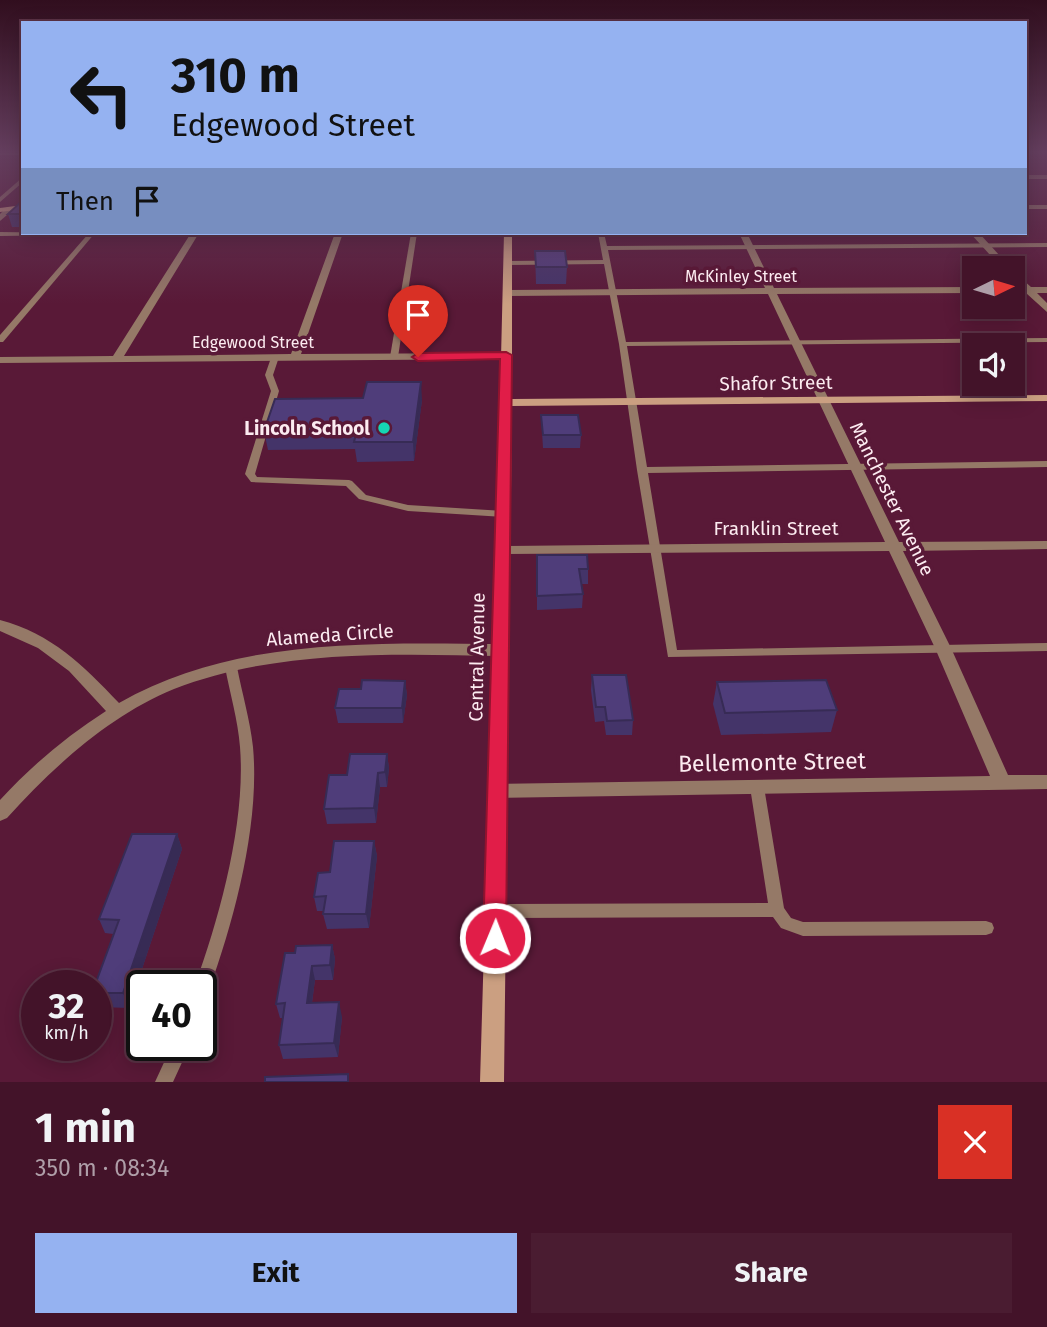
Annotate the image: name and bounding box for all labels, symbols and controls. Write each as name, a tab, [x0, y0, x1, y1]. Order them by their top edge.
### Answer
text: 310 m	[171, 46, 300, 105]
icon: left	[56, 49, 147, 140]
text: Edgewood Street	[171, 106, 415, 144]
icon: arrive	[128, 182, 166, 220]
text: Then	[56, 186, 114, 217]
north arrow	[962, 256, 1026, 318]
map controls	[962, 256, 1025, 396]
street label: McKinley Street	[685, 267, 797, 286]
pin	[388, 285, 448, 357]
icon: arrive	[399, 296, 437, 334]
street label: Edgewood Street	[192, 333, 314, 352]
button: sound	[962, 333, 1025, 396]
street label: Shafor Street	[719, 371, 833, 395]
place label: Lincoln School	[244, 417, 370, 440]
street label: Manchester Avenue	[845, 418, 939, 580]
marker: Lincoln School	[376, 420, 392, 436]
street label: Franklin Street	[713, 517, 839, 540]
street label: Central Avenue	[464, 592, 490, 722]
street label: Alameda Circle	[265, 619, 395, 651]
street label: Bellemonte Street	[678, 746, 867, 778]
position arrow	[458, 901, 532, 975]
speed limit sign: 40	[126, 970, 217, 1061]
text: 32	[49, 985, 84, 1027]
text: km/h	[44, 1022, 89, 1044]
text: 1 min	[35, 1103, 136, 1153]
button: close	[938, 1105, 1012, 1179]
text: 350 m · 08:34	[35, 1154, 169, 1182]
button: Exit	[35, 1233, 517, 1313]
button: Share	[531, 1233, 1012, 1313]

